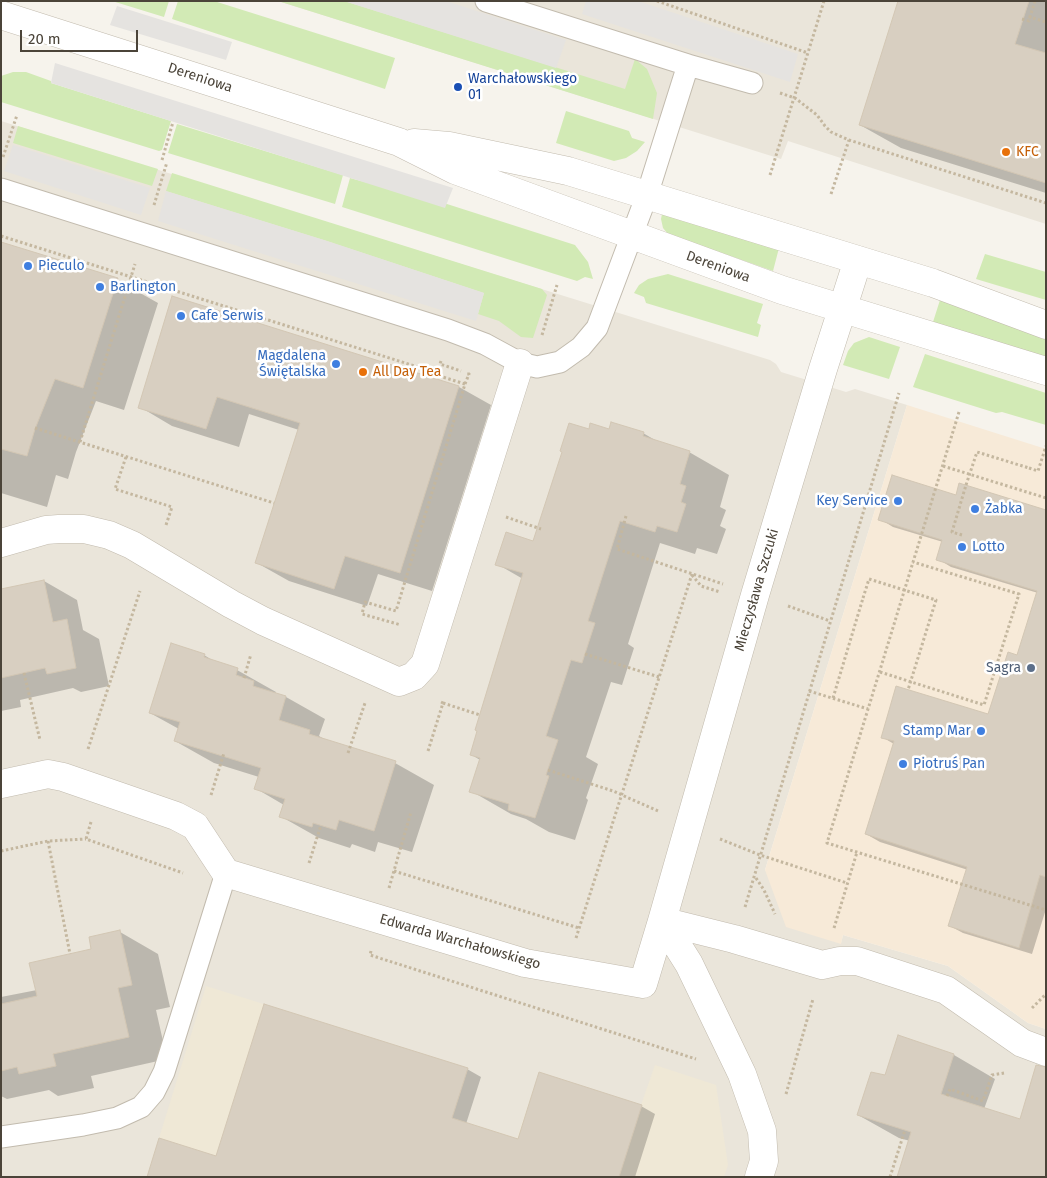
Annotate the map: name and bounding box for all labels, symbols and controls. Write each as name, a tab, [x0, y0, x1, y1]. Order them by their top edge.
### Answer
scale bar	[22, 20, 140, 52]
text: 20 m	[28, 30, 61, 48]
street label: Dereniowa	[166, 60, 234, 96]
place label: Warchałowskiego 01	[468, 71, 577, 104]
marker: Warchałowskiego 01	[452, 81, 464, 93]
place label: KFC	[1016, 144, 1039, 160]
marker: KFC	[1000, 146, 1012, 158]
street label: Dereniowa	[684, 248, 752, 286]
place label: Pieculo	[38, 258, 85, 274]
marker: Pieculo	[22, 260, 34, 272]
place label: Barlington	[110, 279, 176, 295]
marker: Barlington	[94, 281, 106, 293]
place label: Cafe Serwis	[191, 308, 263, 324]
marker: Cafe Serwis	[175, 310, 187, 322]
place label: Magdalena Świętalska	[257, 348, 326, 381]
marker: Magdalena Świętalska	[330, 358, 342, 370]
place label: All Day Tea	[373, 364, 441, 380]
marker: All Day Tea	[357, 366, 369, 378]
place label: Key Service	[816, 493, 888, 509]
marker: Key Service	[892, 495, 904, 507]
place label: Żabka	[985, 501, 1023, 517]
marker: Żabka	[969, 503, 981, 515]
street label: Mieczysława Szczuki	[731, 527, 783, 653]
place label: Lotto	[972, 539, 1005, 555]
marker: Lotto	[956, 541, 968, 553]
place label: Sagra	[986, 660, 1021, 676]
marker: Sagra	[1025, 662, 1037, 674]
place label: Stamp Mar	[903, 723, 971, 739]
marker: Stamp Mar	[975, 725, 987, 737]
place label: Piotruś Pan	[913, 756, 985, 772]
marker: Piotruś Pan	[897, 758, 909, 770]
street label: Edwarda Warchałowskiego	[378, 911, 542, 973]

